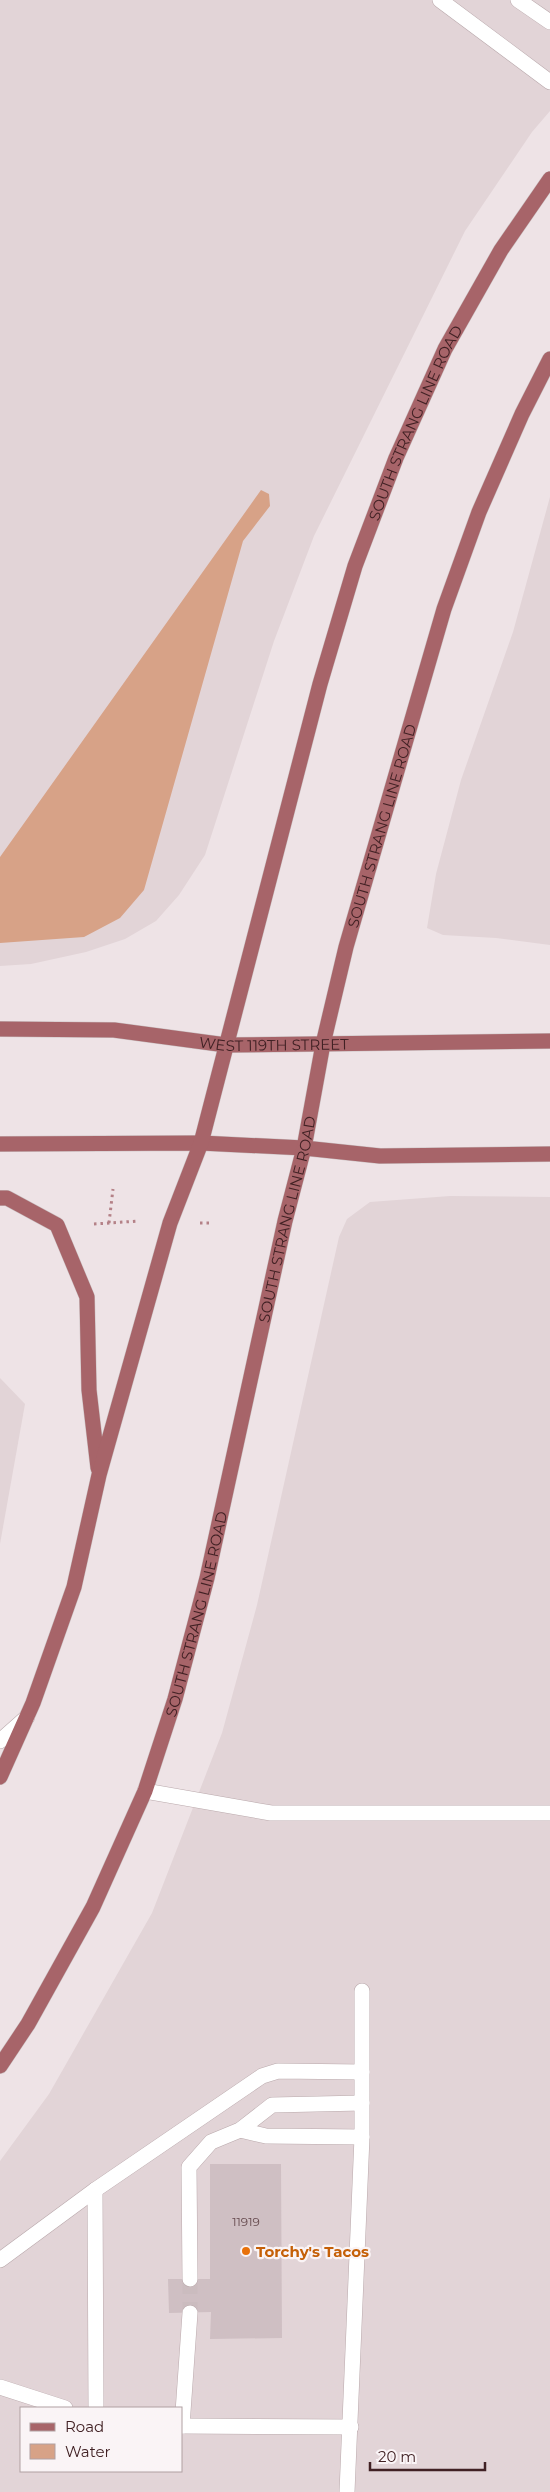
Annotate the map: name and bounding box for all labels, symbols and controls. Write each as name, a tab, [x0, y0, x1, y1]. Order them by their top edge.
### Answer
street label: SOUTH STRANG LINE ROAD	[364, 322, 466, 523]
street label: SOUTH STRANG LINE ROAD	[343, 721, 420, 930]
street label: WEST 119TH STREET	[198, 1032, 349, 1055]
street label: SOUTH STRANG LINE ROAD	[254, 1114, 319, 1324]
street label: SOUTH STRANG LINE ROAD	[160, 1509, 231, 1719]
house number: 11919	[232, 2214, 260, 2229]
place label: Torchy's Tacos	[256, 2242, 369, 2261]
marker: Torchy's Tacos	[240, 2245, 252, 2257]
legend	[20, 2407, 182, 2472]
text: Road	[65, 2417, 104, 2436]
scale bar	[370, 2440, 485, 2472]
text: Water	[65, 2442, 111, 2461]
text: 20 m	[378, 2447, 416, 2466]

